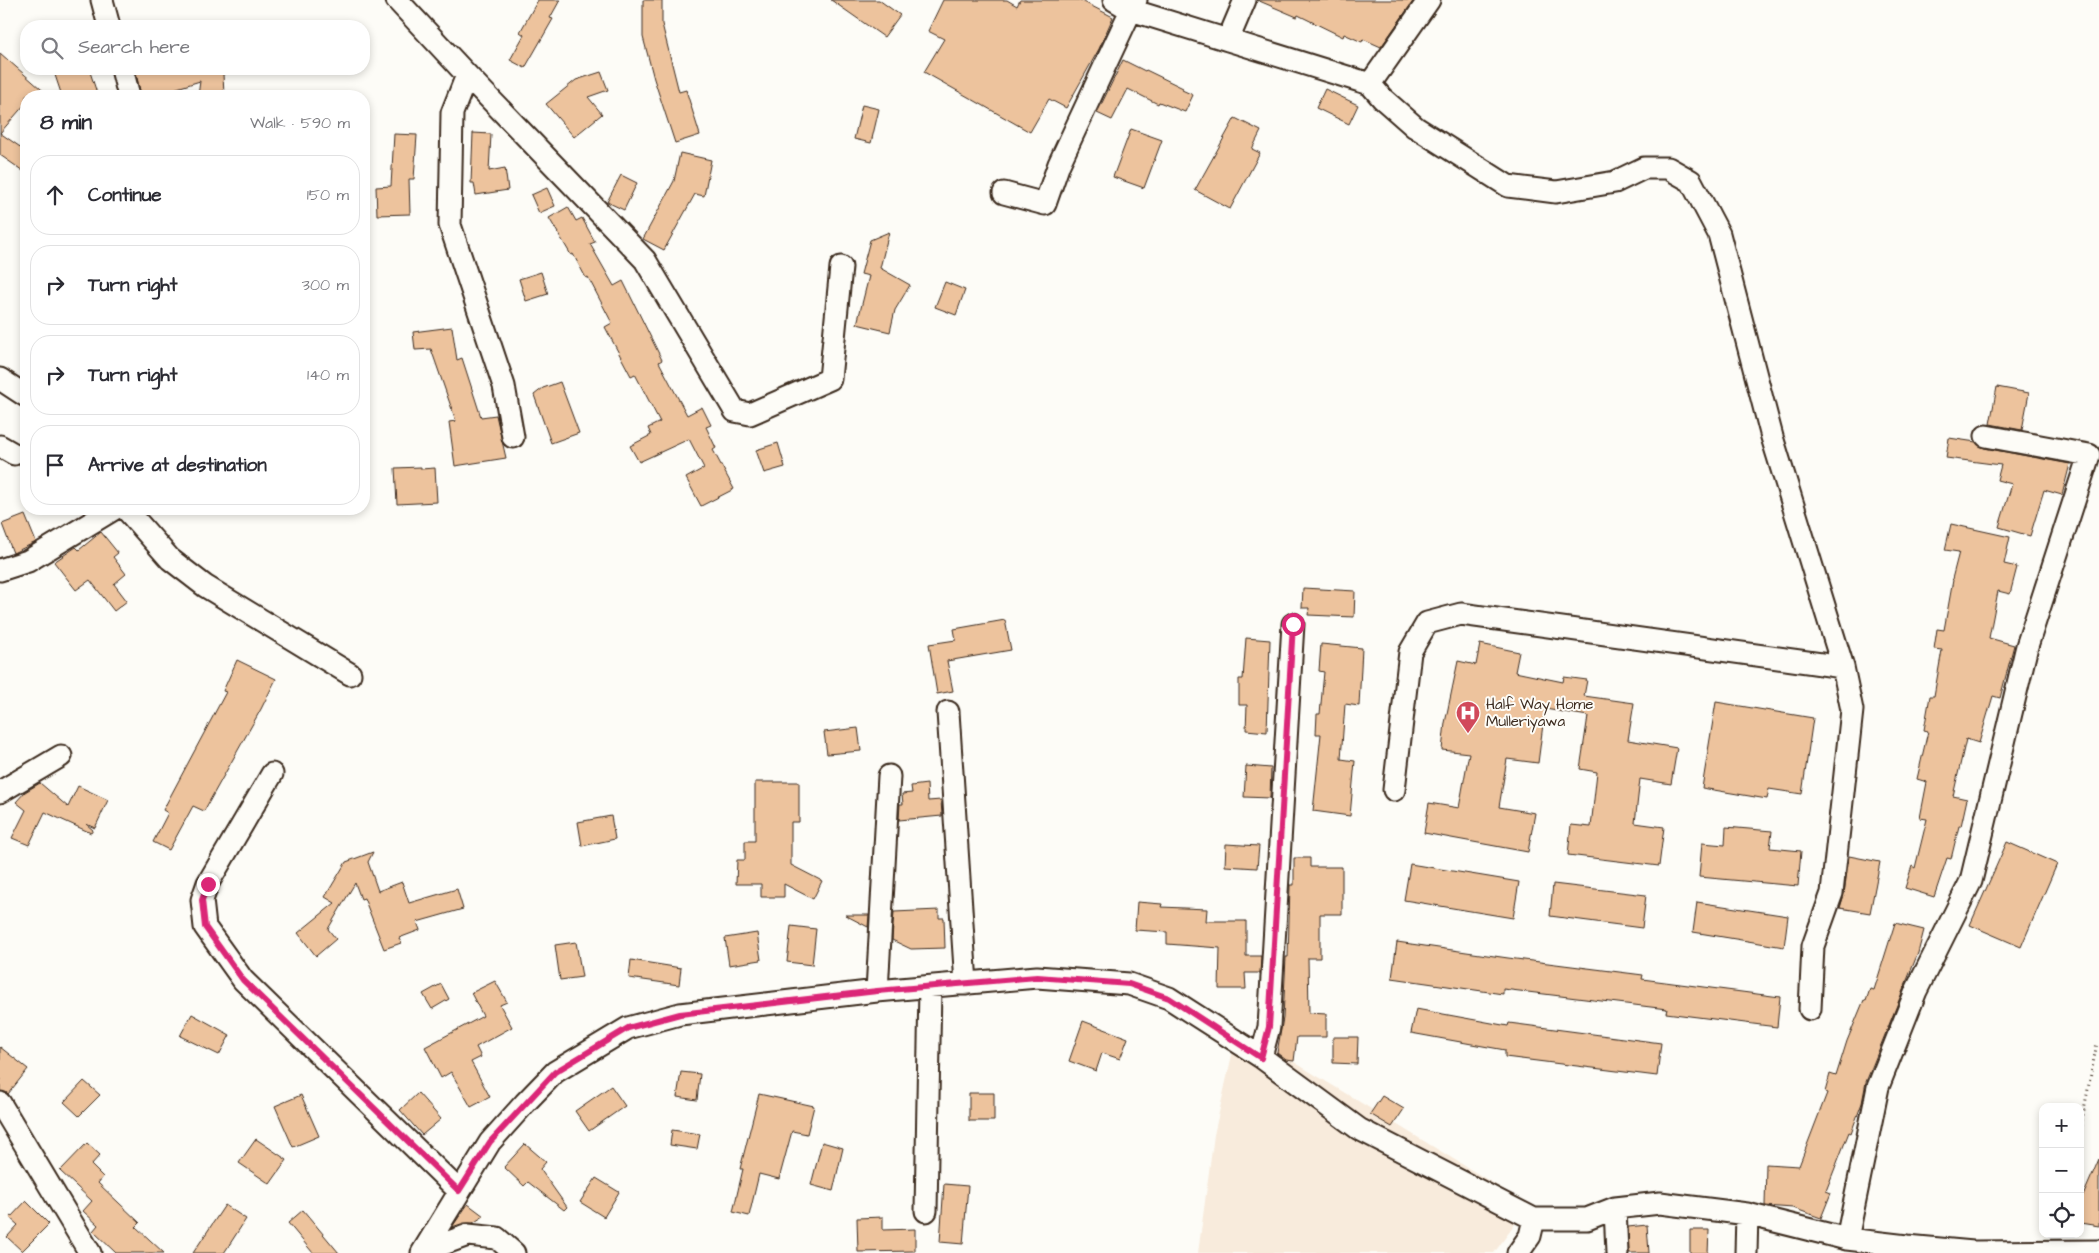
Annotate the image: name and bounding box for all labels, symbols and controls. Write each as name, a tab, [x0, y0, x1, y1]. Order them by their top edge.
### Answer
search box	[20, 20, 370, 75]
icon: search	[38, 34, 66, 62]
text: Search here	[78, 34, 190, 61]
text: 8 min	[40, 108, 92, 137]
text: Walk · 590 m	[250, 112, 350, 134]
icon: ahead	[41, 181, 69, 209]
text: Continue	[88, 182, 162, 209]
text: 150 m	[307, 184, 349, 206]
icon: right	[41, 271, 69, 299]
text: Turn right	[88, 272, 177, 299]
text: 300 m	[302, 274, 349, 296]
icon: right	[41, 361, 69, 389]
text: Turn right	[88, 362, 177, 389]
text: 140 m	[307, 364, 349, 386]
icon: arrive	[41, 451, 69, 479]
text: Arrive at destination	[88, 452, 267, 479]
route start	[1282, 613, 1305, 636]
place label: Half Way Home Mulleriyawa	[1486, 694, 1593, 733]
hospital icon: Half Way Home Mulleriyawa	[1455, 700, 1481, 734]
route end	[197, 873, 220, 896]
map controls	[2039, 1103, 2084, 1238]
button: +	[2039, 1103, 2084, 1148]
button: −	[2039, 1148, 2084, 1193]
button: locate	[2039, 1193, 2084, 1238]

